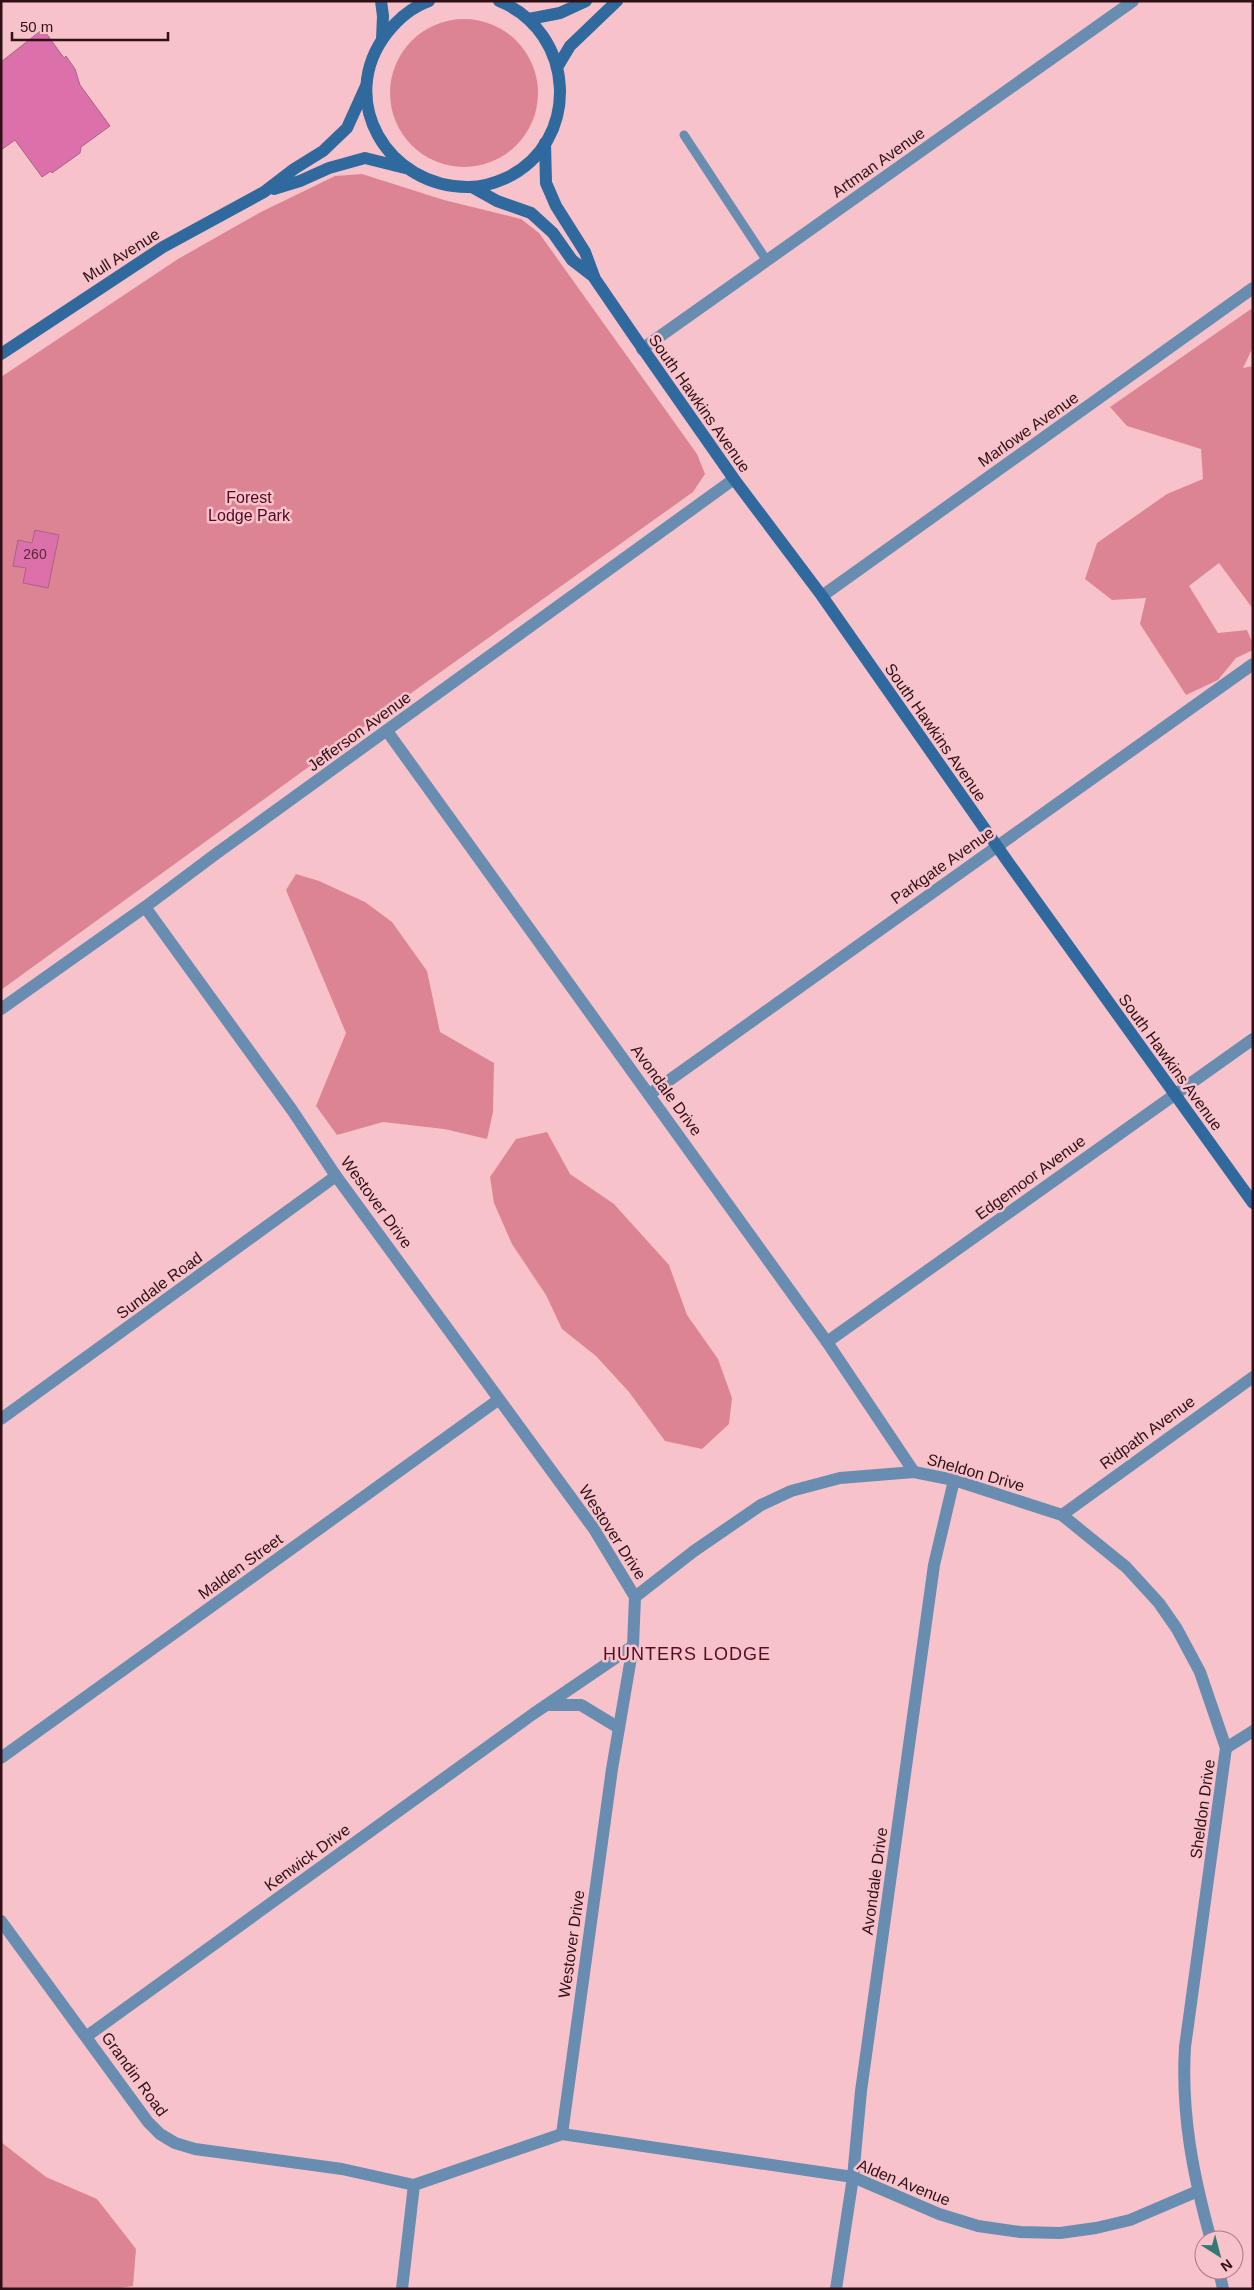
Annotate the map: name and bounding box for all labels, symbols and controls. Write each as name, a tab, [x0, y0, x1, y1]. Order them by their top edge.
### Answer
scale bar	[12, 10, 169, 42]
text: 50 m	[20, 18, 53, 35]
street label: Artman Avenue	[829, 124, 928, 201]
street label: Mull Avenue	[80, 225, 163, 286]
street label: South Hawkins Avenue	[646, 331, 754, 476]
street label: Marlowe Avenue	[975, 389, 1082, 470]
park label: Forest Lodge Park	[208, 489, 291, 524]
house number: 260	[23, 546, 47, 562]
street label: South Hawkins Avenue	[882, 660, 990, 805]
street label: Jefferson Avenue	[305, 688, 414, 774]
street label: Parkgate Avenue	[888, 824, 997, 907]
street label: South Hawkins Avenue	[1115, 991, 1226, 1134]
street label: Avondale Drive	[628, 1042, 705, 1139]
street label: Edgemoor Avenue	[972, 1132, 1089, 1223]
street label: Westover Drive	[338, 1153, 416, 1251]
street label: Sundale Road	[113, 1249, 205, 1322]
street label: Ridpath Avenue	[1097, 1392, 1198, 1472]
street label: Sheldon Drive	[925, 1450, 1027, 1495]
street label: Westover Drive	[576, 1482, 649, 1583]
street label: Malden Street	[195, 1530, 286, 1603]
district label: HUNTERS LODGE	[603, 1644, 771, 1664]
street label: Sheldon Drive	[1187, 1758, 1218, 1860]
street label: Kenwick Drive	[261, 1821, 353, 1894]
street label: Avondale Drive	[859, 1826, 890, 1936]
street label: Westover Drive	[555, 1889, 588, 1999]
street label: Grandin Road	[98, 2029, 171, 2120]
street label: Alden Avenue	[855, 2156, 953, 2209]
north arrow	[1194, 2230, 1244, 2280]
text: N	[1218, 2256, 1235, 2275]

